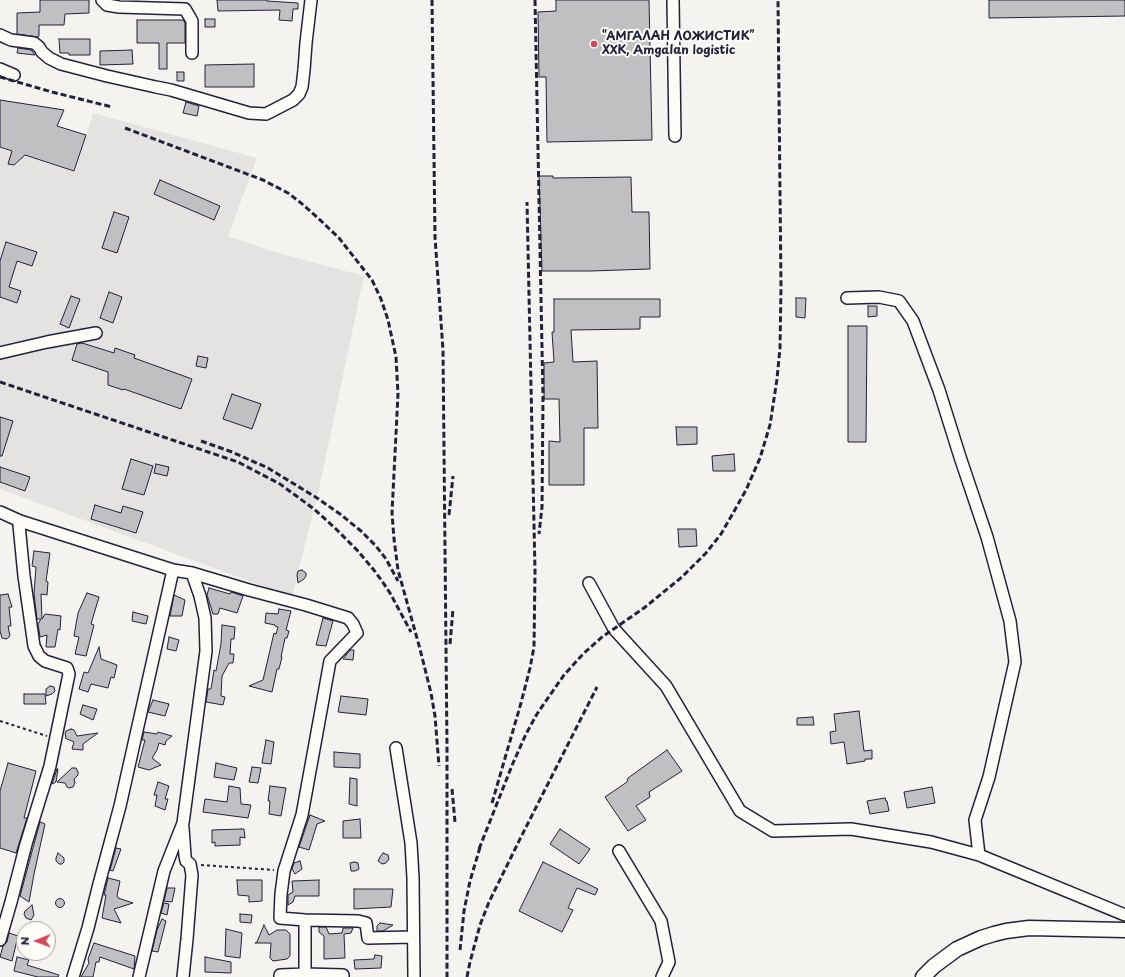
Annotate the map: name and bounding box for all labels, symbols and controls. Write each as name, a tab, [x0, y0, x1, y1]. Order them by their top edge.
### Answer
place label: “АМГАЛАН ЛОЖИСТИК” ХХК, Amgalan logistic	[602, 30, 754, 58]
marker: “АМГАЛАН ЛОЖИСТИК” ХХК, Amgalan logistic	[589, 39, 599, 49]
north arrow	[16, 921, 56, 961]
text: N	[16, 937, 33, 946]

